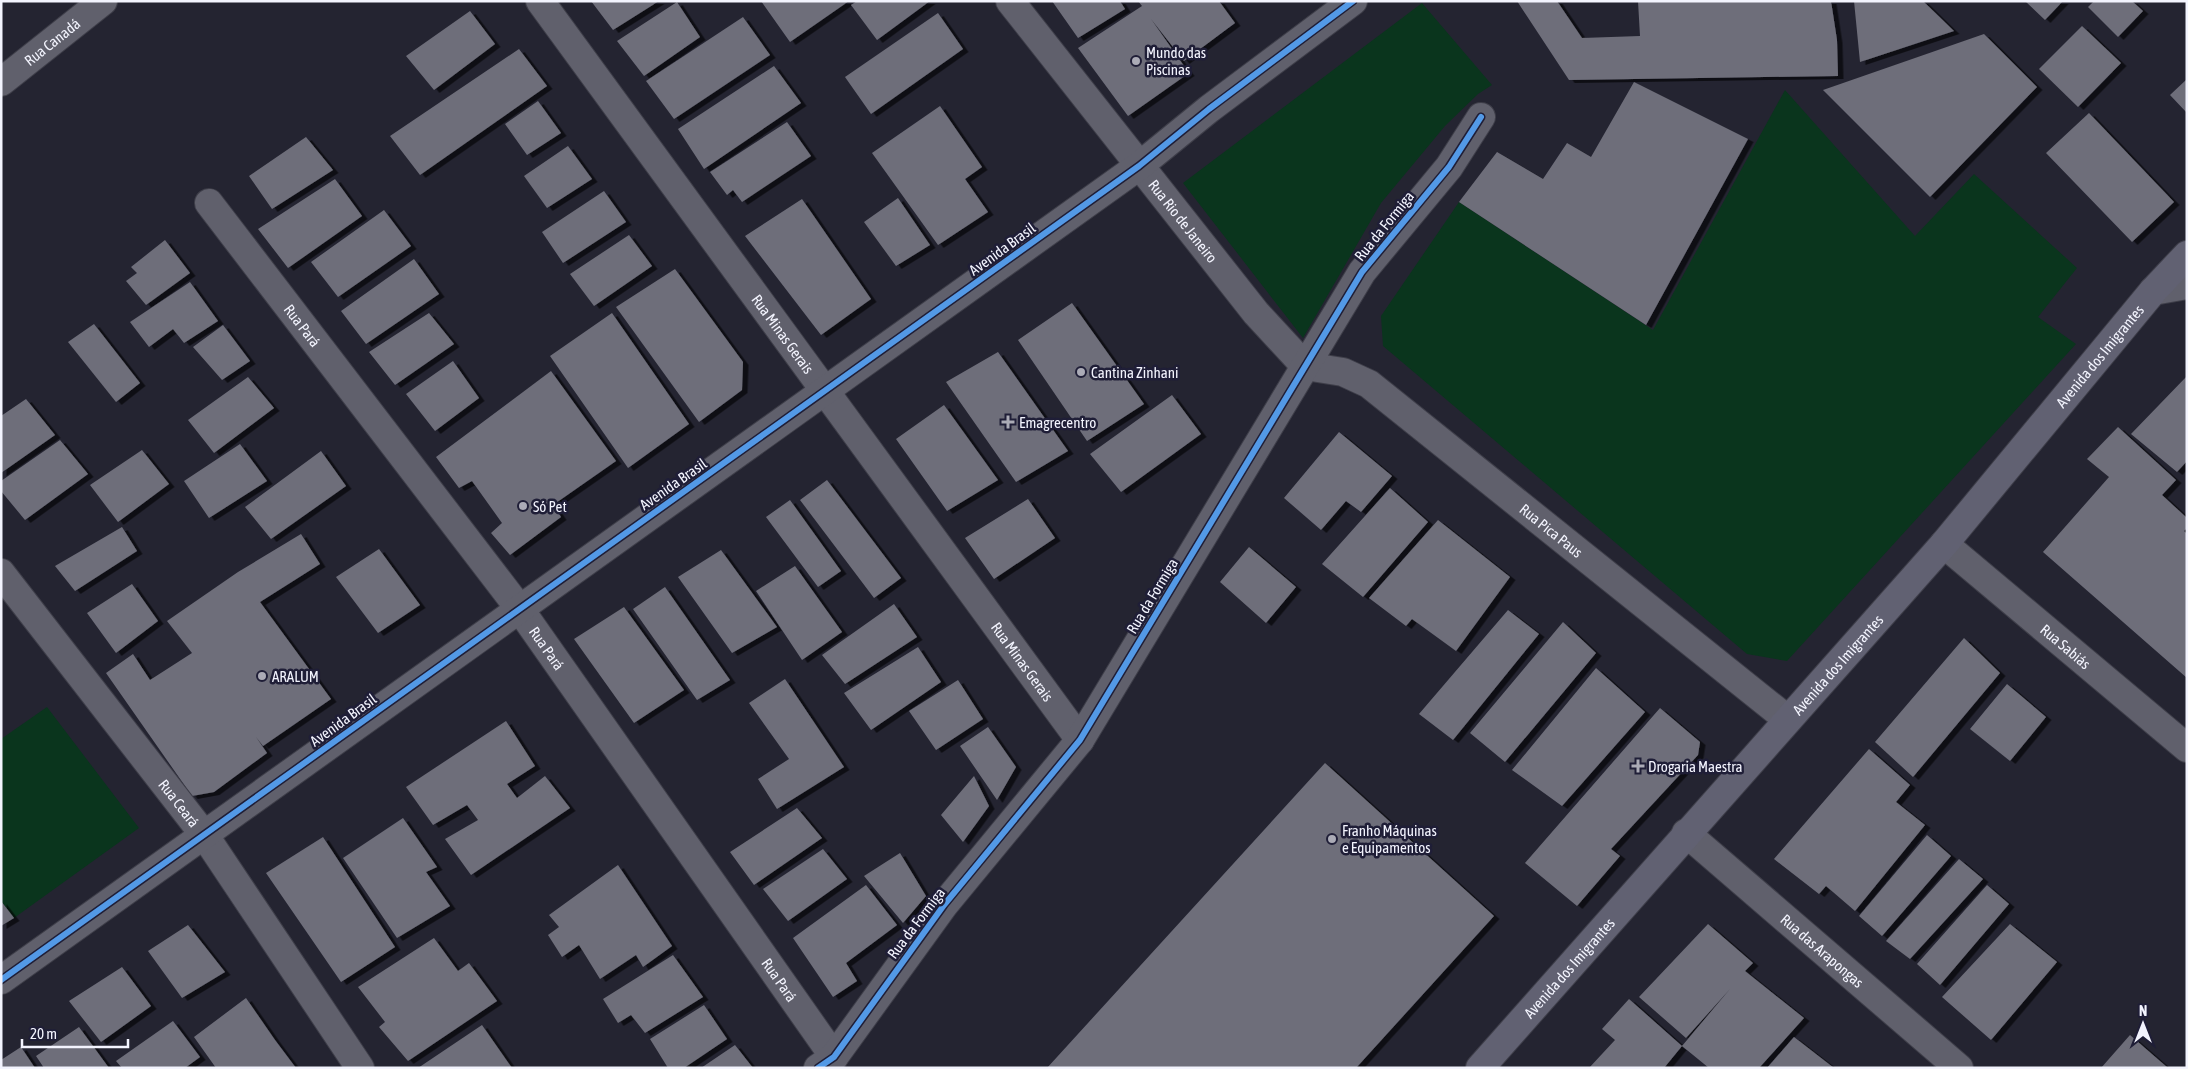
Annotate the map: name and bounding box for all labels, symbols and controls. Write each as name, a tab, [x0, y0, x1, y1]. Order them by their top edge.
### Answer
street label: Rua Canadá	[21, 14, 83, 69]
place label: Mundo das Piscinas	[1146, 44, 1206, 78]
marker: Mundo das Piscinas	[1130, 55, 1142, 67]
street label: Rua Rio de Janeiro	[1145, 176, 1221, 266]
street label: Rua da Formiga	[1351, 188, 1417, 264]
street label: Avenida Brasil	[965, 219, 1039, 279]
street label: Rua Minas Gerais	[749, 291, 818, 376]
street label: Rua Pará	[281, 301, 324, 350]
street label: Avenida dos Imigrantes	[2052, 301, 2147, 411]
place label: Cantina Zinhani	[1091, 364, 1179, 381]
marker: Cantina Zinhani	[1075, 366, 1087, 378]
place label: Emagrecentro	[1019, 414, 1096, 431]
marker: Emagrecentro	[1001, 415, 1015, 429]
street label: Avenida Brasil	[636, 455, 710, 513]
place label: Só Pet	[533, 498, 567, 515]
marker: Só Pet	[517, 500, 529, 512]
street label: Rua Pica Paus	[1517, 500, 1586, 561]
street label: Rua da Formiga	[1123, 555, 1181, 637]
street label: Avenida dos Imigrantes	[1789, 611, 1886, 718]
street label: Rua Minas Gerais	[988, 619, 1057, 704]
street label: Rua Sabiás	[2037, 620, 2094, 672]
street label: Rua Pará	[526, 623, 568, 673]
place label: ARALUM	[272, 668, 319, 685]
marker: ARALUM	[256, 670, 268, 682]
street label: Avenida Brasil	[306, 690, 380, 750]
place label: Drogaria Maestra	[1648, 758, 1742, 775]
marker: Drogaria Maestra	[1632, 760, 1644, 772]
street label: Rua Ceará	[156, 776, 203, 830]
place label: Franho Máquinas e Equipamentos	[1342, 822, 1437, 856]
marker: Franho Máquinas e Equipamentos	[1326, 833, 1338, 845]
street label: Rua da Formiga	[884, 884, 948, 962]
street label: Rua das Arapongas	[1778, 910, 1867, 991]
street label: Avenida dos Imigrantes	[1520, 914, 1618, 1021]
street label: Rua Pará	[759, 955, 801, 1005]
north arrow	[2118, 999, 2168, 1049]
text: N	[2139, 1003, 2147, 1019]
scale bar	[22, 1016, 129, 1048]
text: 20 m	[30, 1025, 57, 1042]

